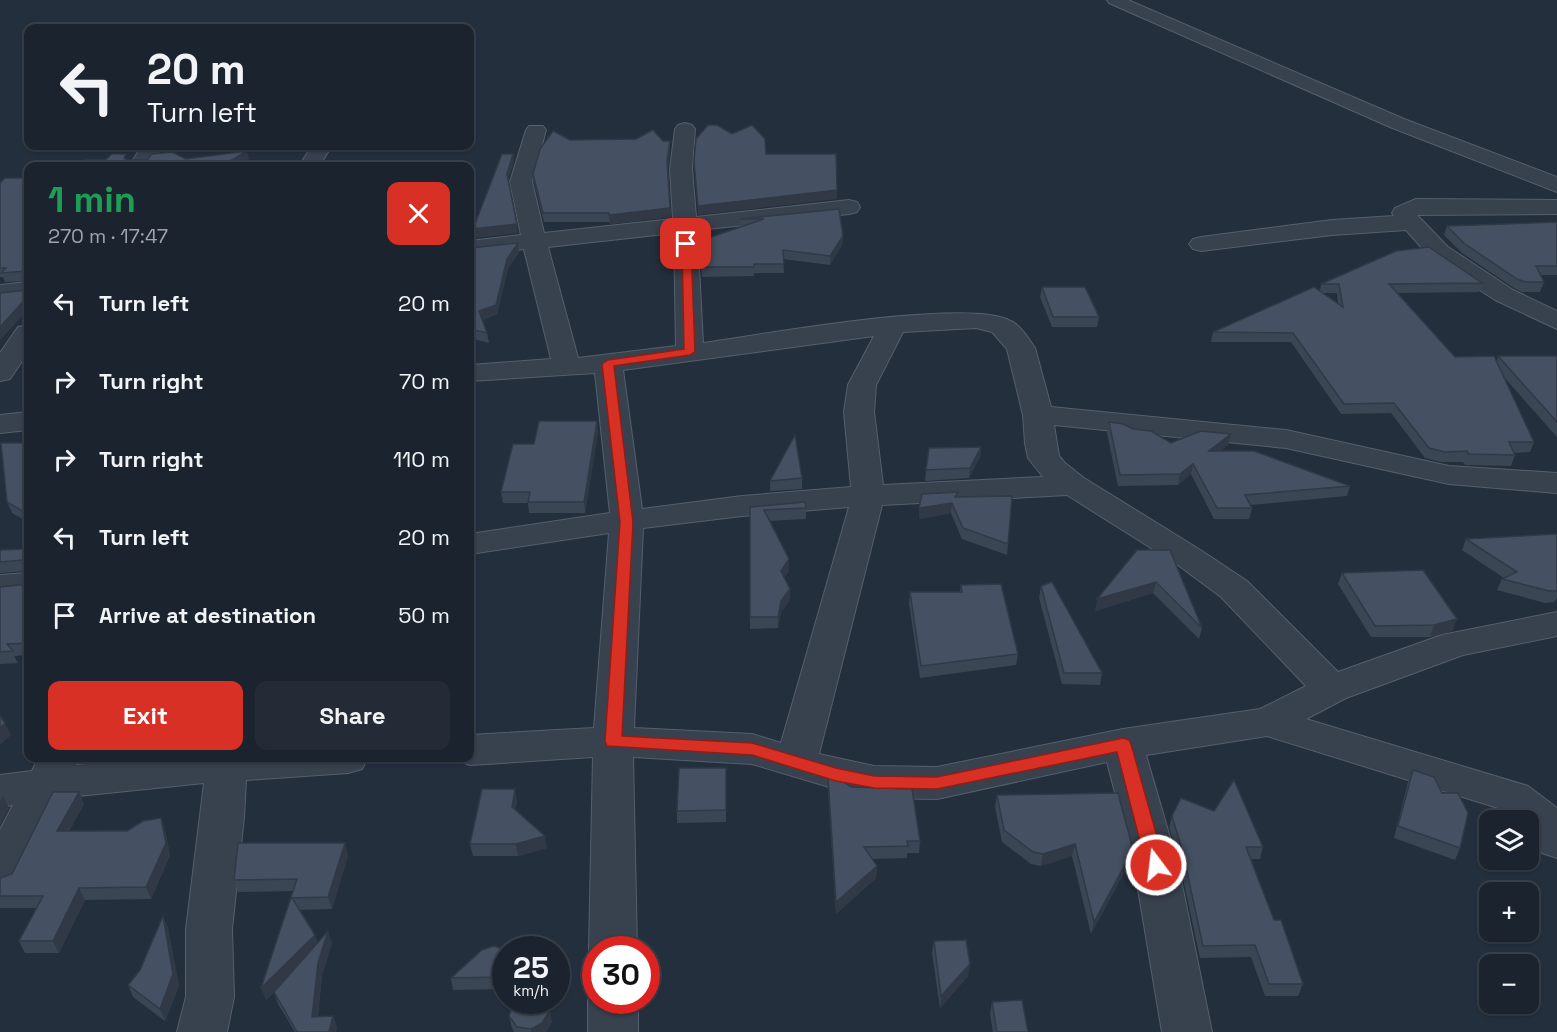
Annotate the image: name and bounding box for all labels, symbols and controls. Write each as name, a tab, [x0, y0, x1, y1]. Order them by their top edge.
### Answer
text: 20 m	[147, 43, 246, 96]
icon: left	[48, 48, 126, 126]
text: Turn left	[147, 95, 257, 130]
text: 1 min	[48, 177, 136, 223]
button: close	[387, 182, 450, 245]
pin	[660, 218, 711, 269]
text: 270 m · 17:47	[48, 223, 168, 249]
icon: arrive	[669, 227, 702, 260]
icon: left	[48, 287, 81, 320]
text: Turn left	[99, 289, 189, 317]
text: 20 m	[398, 289, 450, 317]
icon: right	[48, 365, 81, 398]
text: Turn right	[99, 367, 204, 395]
text: 70 m	[399, 367, 450, 395]
icon: right	[48, 443, 81, 476]
text: Turn right	[99, 445, 204, 473]
text: 110 m	[393, 445, 450, 473]
icon: left	[48, 521, 81, 554]
text: Turn left	[99, 523, 189, 551]
text: 20 m	[398, 523, 450, 551]
icon: arrive	[48, 599, 81, 632]
text: Arrive at destination	[99, 601, 316, 629]
text: 50 m	[398, 601, 450, 629]
button: Exit	[48, 681, 243, 750]
button: Share	[255, 681, 450, 750]
map controls	[1479, 810, 1539, 1014]
button: layers	[1479, 810, 1539, 870]
position arrow	[1124, 833, 1188, 897]
button: +	[1479, 882, 1539, 942]
speed limit sign: 30	[582, 936, 660, 1014]
text: 25	[513, 948, 549, 987]
button: −	[1479, 954, 1539, 1014]
text: km/h	[513, 981, 549, 1000]

